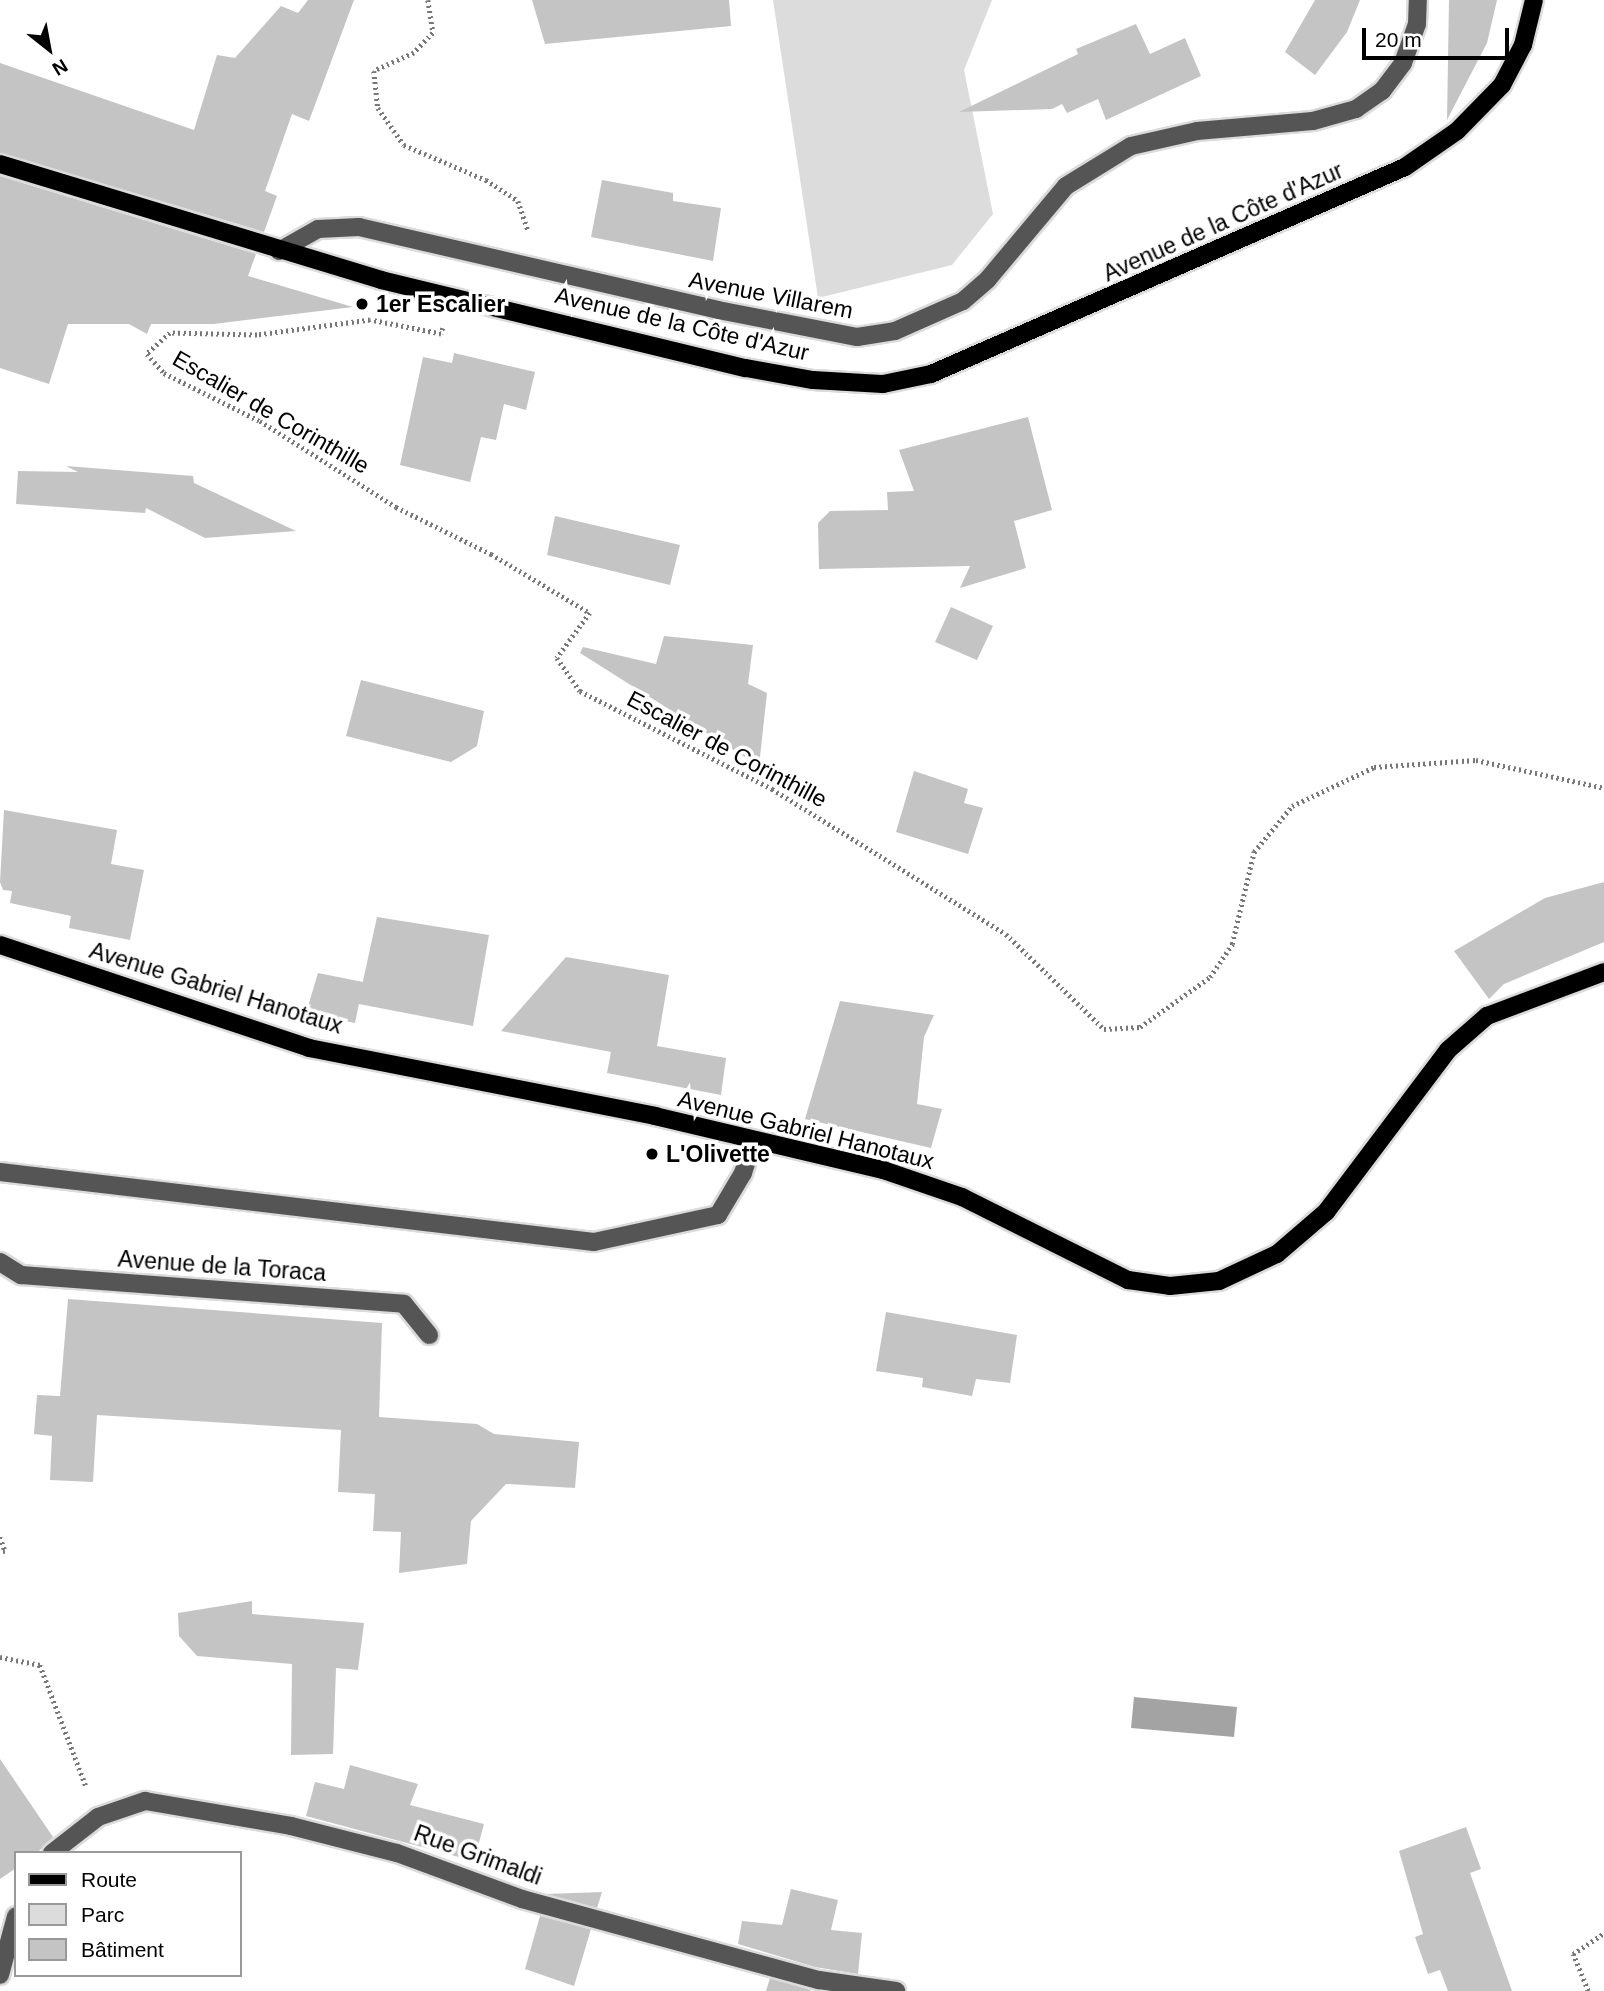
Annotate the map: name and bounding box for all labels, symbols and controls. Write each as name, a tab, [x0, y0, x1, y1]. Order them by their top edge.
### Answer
north arrow	[14, 14, 84, 84]
scale bar	[1366, 14, 1513, 58]
text: 20 m	[1375, 28, 1422, 51]
text: N	[49, 55, 71, 80]
street label: Avenue de la Côte d'Azur	[1099, 157, 1347, 287]
street label: Avenue Villarem	[687, 266, 855, 324]
street label: Avenue de la Côte d'Azur	[552, 281, 812, 367]
place label: 1er Escalier	[376, 290, 505, 318]
marker: 1er Escalier	[354, 296, 370, 312]
street label: Escalier de Corinthille	[168, 344, 374, 480]
street label: Escalier de Corinthille	[622, 685, 832, 813]
street label: Avenue Gabriel Hanotaux	[86, 936, 346, 1040]
street label: Avenue Gabriel Hanotaux	[675, 1085, 937, 1175]
place label: L'Olivette	[666, 1140, 770, 1168]
marker: L'Olivette	[644, 1146, 660, 1162]
street label: Avenue de la Toraca	[117, 1245, 327, 1287]
street label: Rue Grimaldi	[410, 1819, 546, 1891]
legend	[14, 1851, 242, 1977]
text: Route	[81, 1868, 137, 1891]
text: Parc	[81, 1903, 124, 1926]
text: Bâtiment	[81, 1938, 164, 1961]

